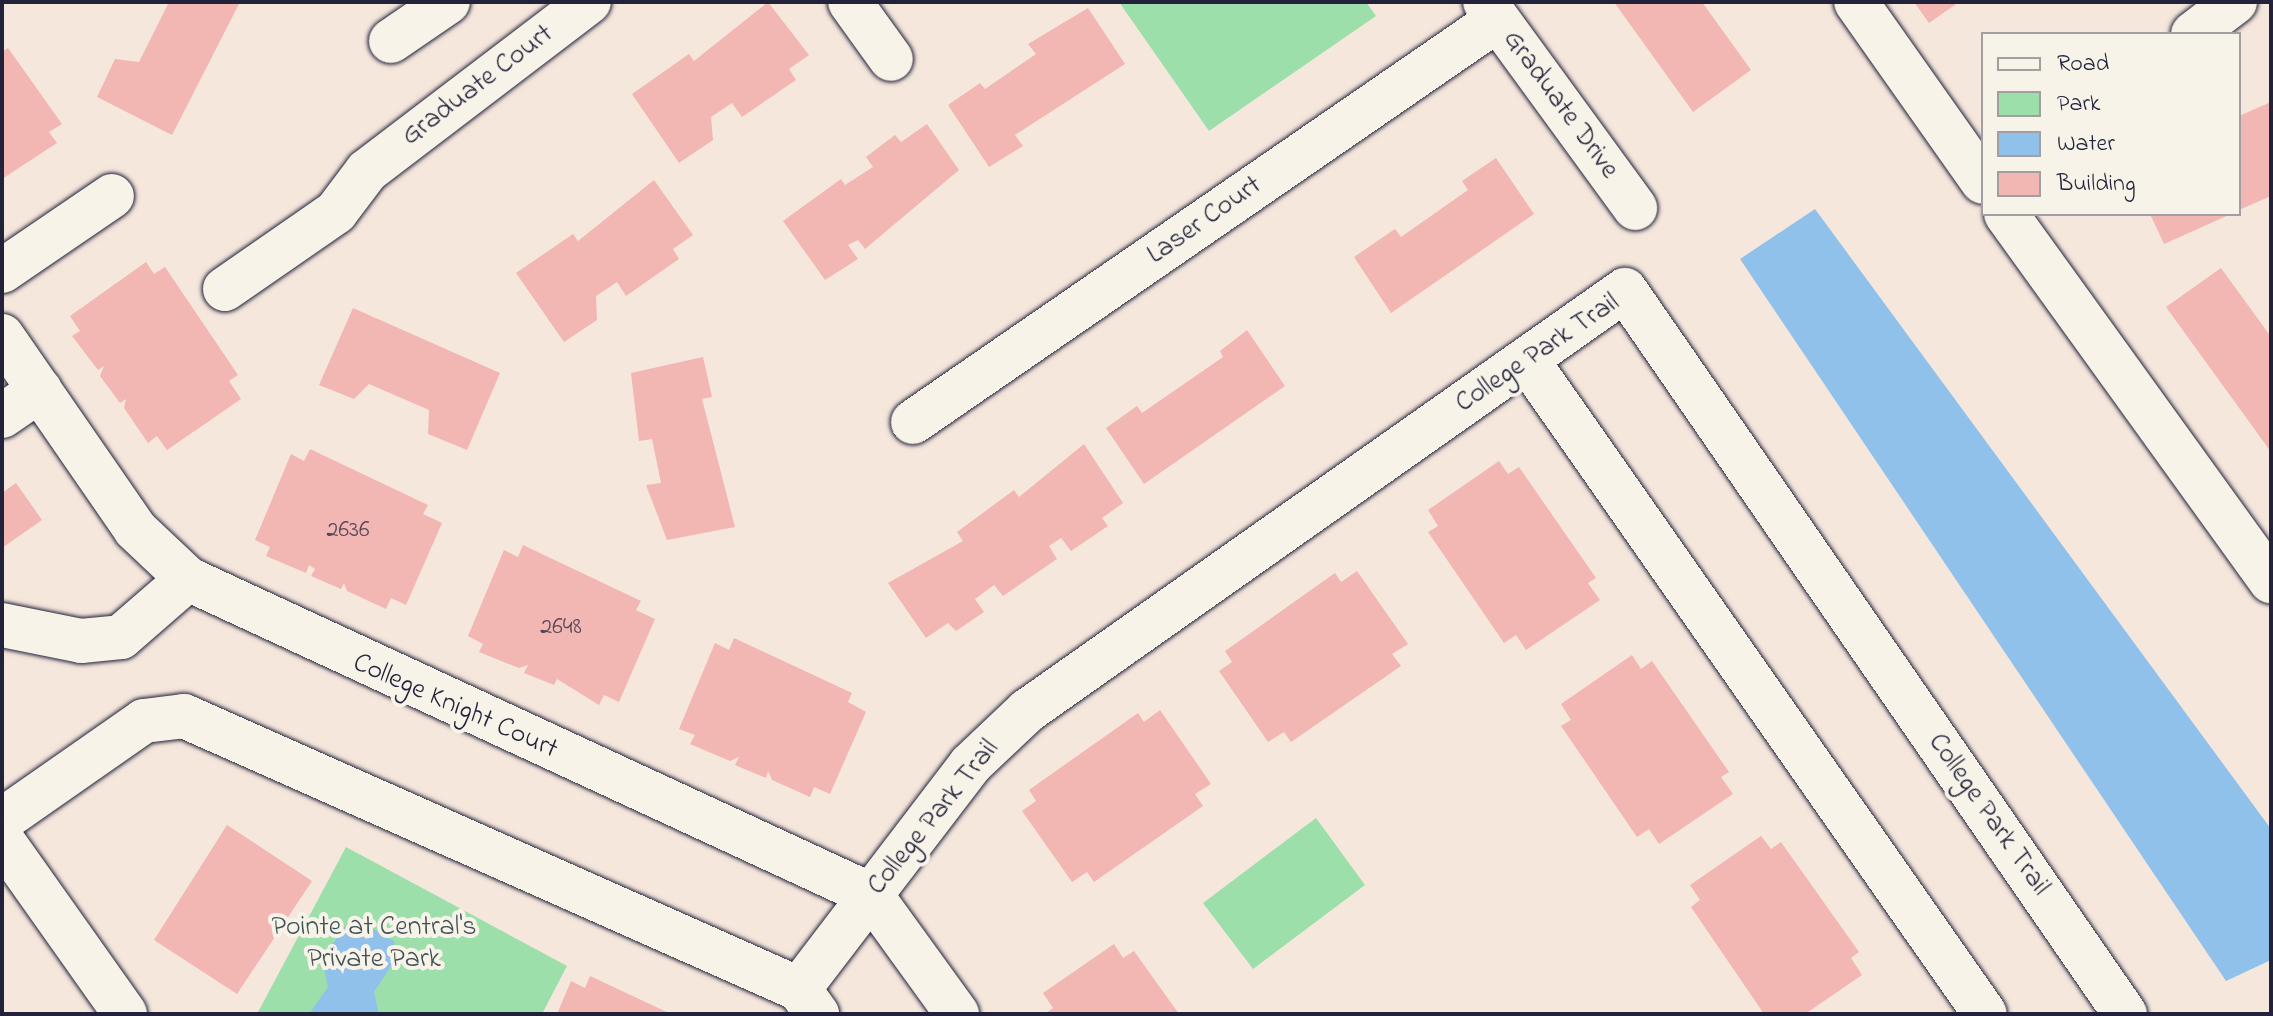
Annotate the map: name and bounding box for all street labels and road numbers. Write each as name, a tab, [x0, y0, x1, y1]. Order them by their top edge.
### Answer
street label: Graduate Court	[396, 18, 560, 154]
street label: Graduate Drive	[1495, 24, 1625, 186]
street label: Laser Court	[1141, 169, 1269, 273]
street label: College Park Trail	[1450, 287, 1626, 421]
street label: College Knight Court	[347, 647, 563, 767]
street label: College Park Trail	[1920, 727, 2056, 903]
street label: College Park Trail	[861, 733, 1007, 903]

